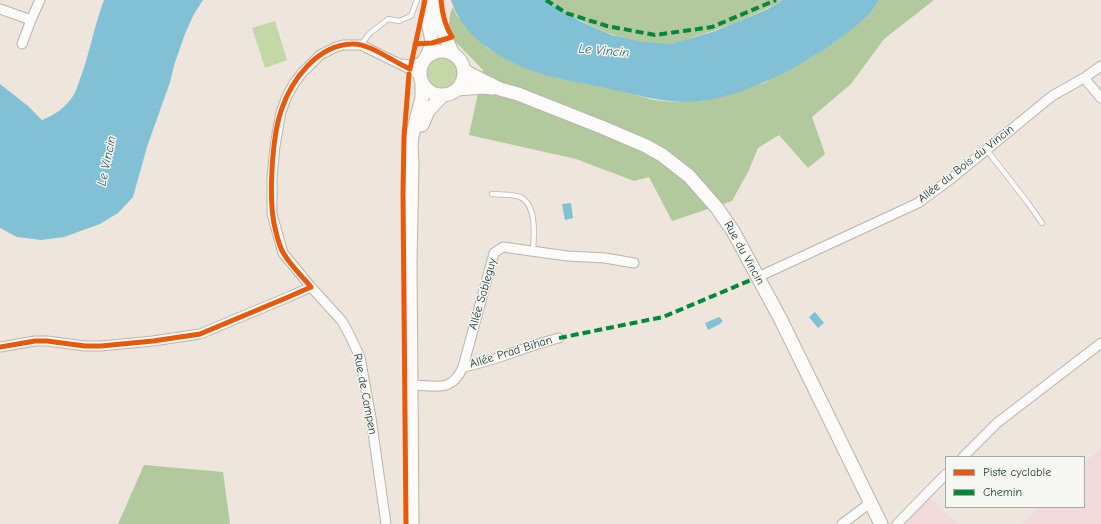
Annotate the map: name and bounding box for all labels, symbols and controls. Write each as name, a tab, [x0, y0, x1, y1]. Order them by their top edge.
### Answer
water label: Le Vincin	[578, 41, 630, 61]
street label: Allée du Bois du Vincin	[915, 122, 1017, 206]
water label: Le Vincin	[94, 135, 120, 187]
street label: Rue du Vincin	[721, 219, 767, 287]
street label: Allée Sableguy	[466, 256, 500, 332]
street label: Allée Prad Bihan	[468, 333, 554, 371]
street label: Rue de Campen	[350, 352, 380, 436]
legend	[945, 456, 1085, 508]
text: Piste cyclable	[983, 465, 1051, 479]
text: Chemin	[983, 485, 1022, 499]

